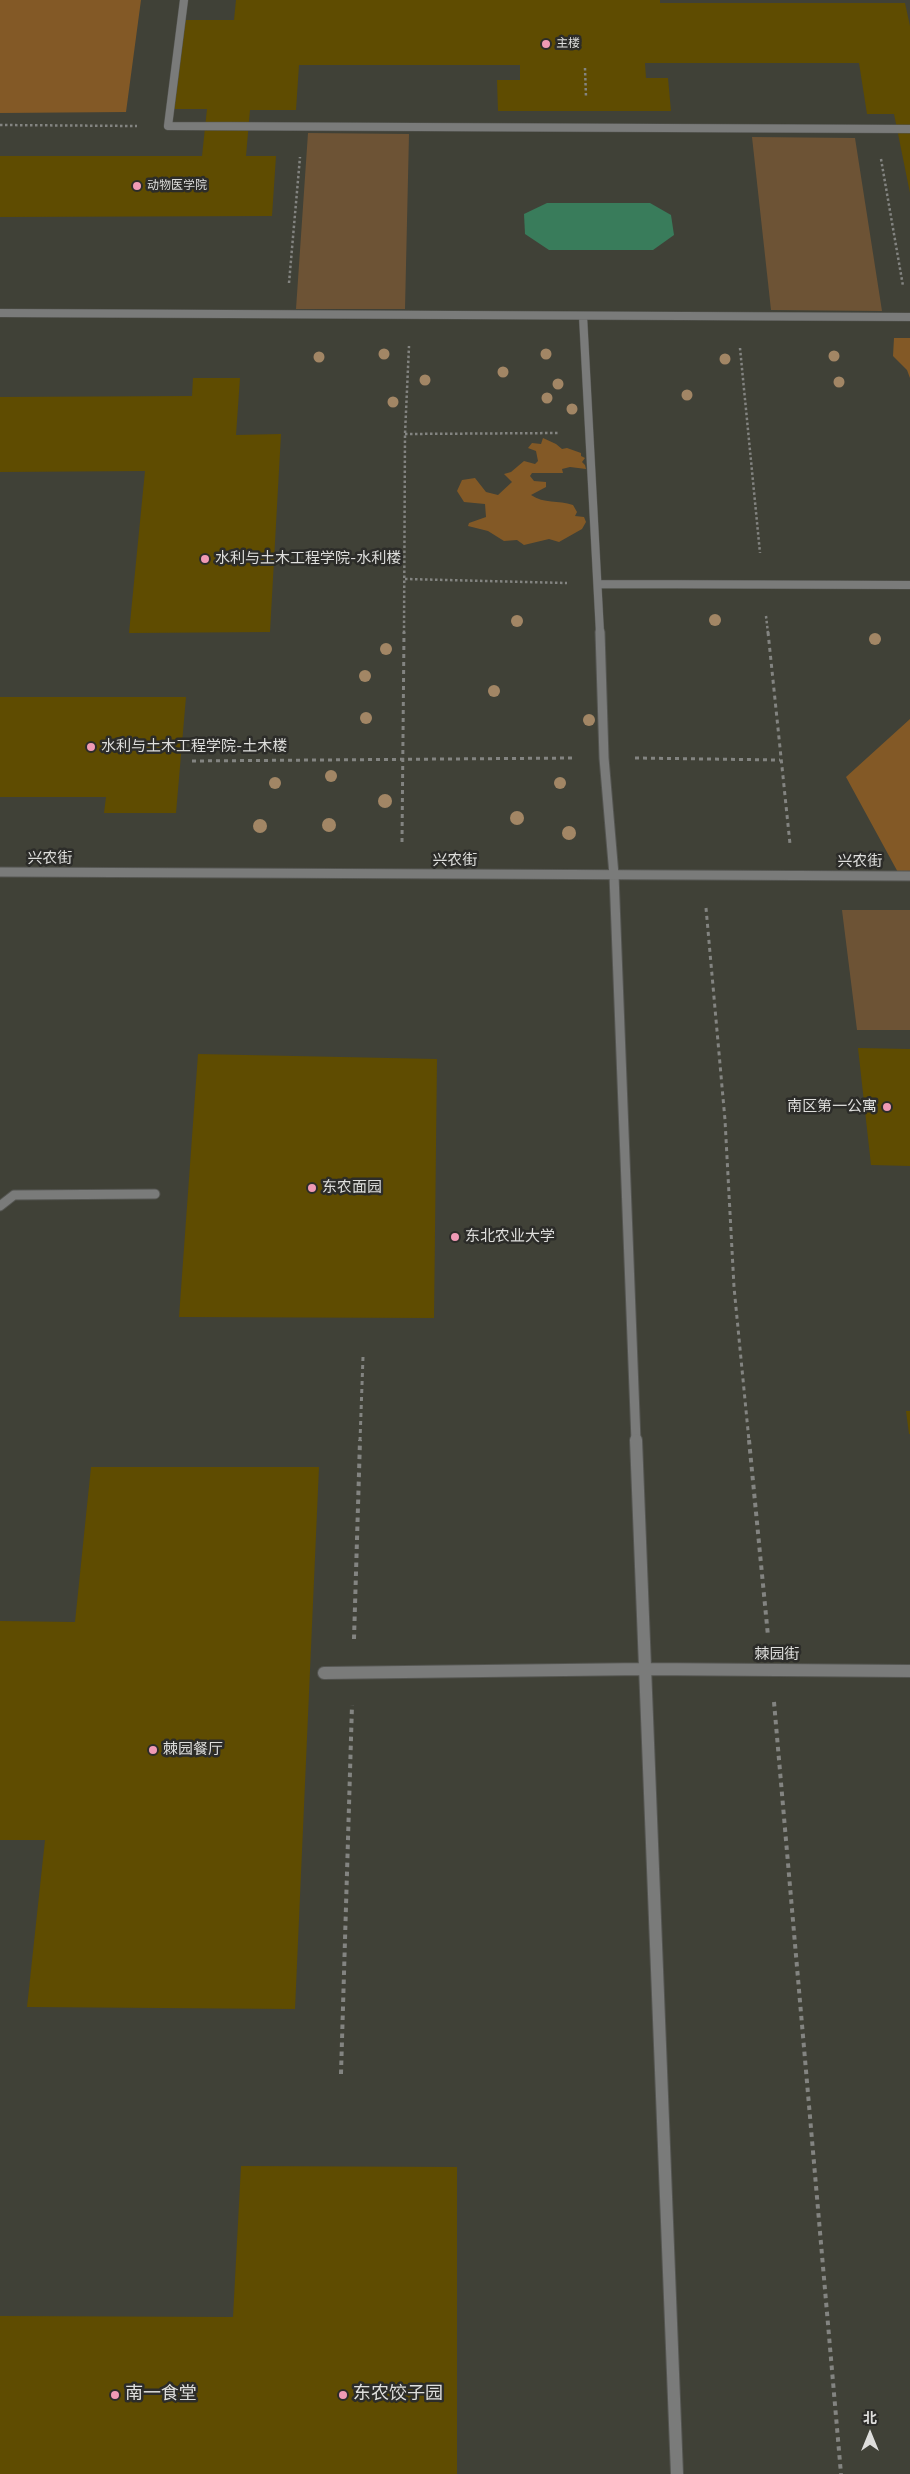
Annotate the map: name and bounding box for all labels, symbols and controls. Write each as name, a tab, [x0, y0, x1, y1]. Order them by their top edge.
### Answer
place label: 主楼	[556, 37, 580, 51]
marker: 主楼	[540, 38, 552, 50]
place label: 动物医学院	[147, 179, 207, 193]
marker: 动物医学院	[131, 180, 143, 192]
place label: 水利与土木工程学院-水利楼	[215, 550, 401, 568]
marker: 水利与土木工程学院-水利楼	[199, 553, 211, 565]
place label: 水利与土木工程学院-土木楼	[101, 738, 287, 756]
marker: 水利与土木工程学院-土木楼	[85, 741, 97, 753]
street label: 兴农街	[28, 850, 72, 868]
street label: 兴农街	[433, 852, 477, 870]
street label: 兴农街	[838, 853, 882, 871]
place label: 南区第一公寓	[787, 1098, 877, 1116]
marker: 南区第一公寓	[881, 1101, 893, 1113]
place label: 东农面园	[322, 1179, 382, 1197]
marker: 东农面园	[306, 1182, 318, 1194]
place label: 东北农业大学	[465, 1228, 555, 1246]
marker: 东北农业大学	[449, 1231, 461, 1243]
street label: 棘园街	[755, 1646, 799, 1664]
place label: 棘园餐厅	[163, 1741, 223, 1759]
marker: 棘园餐厅	[147, 1744, 159, 1756]
place label: 南一食堂	[125, 2384, 197, 2406]
place label: 东农饺子园	[353, 2384, 443, 2406]
marker: 南一食堂	[109, 2389, 121, 2401]
marker: 东农饺子园	[337, 2389, 349, 2401]
north arrow	[845, 2409, 895, 2459]
text: 北	[863, 2409, 877, 2428]

